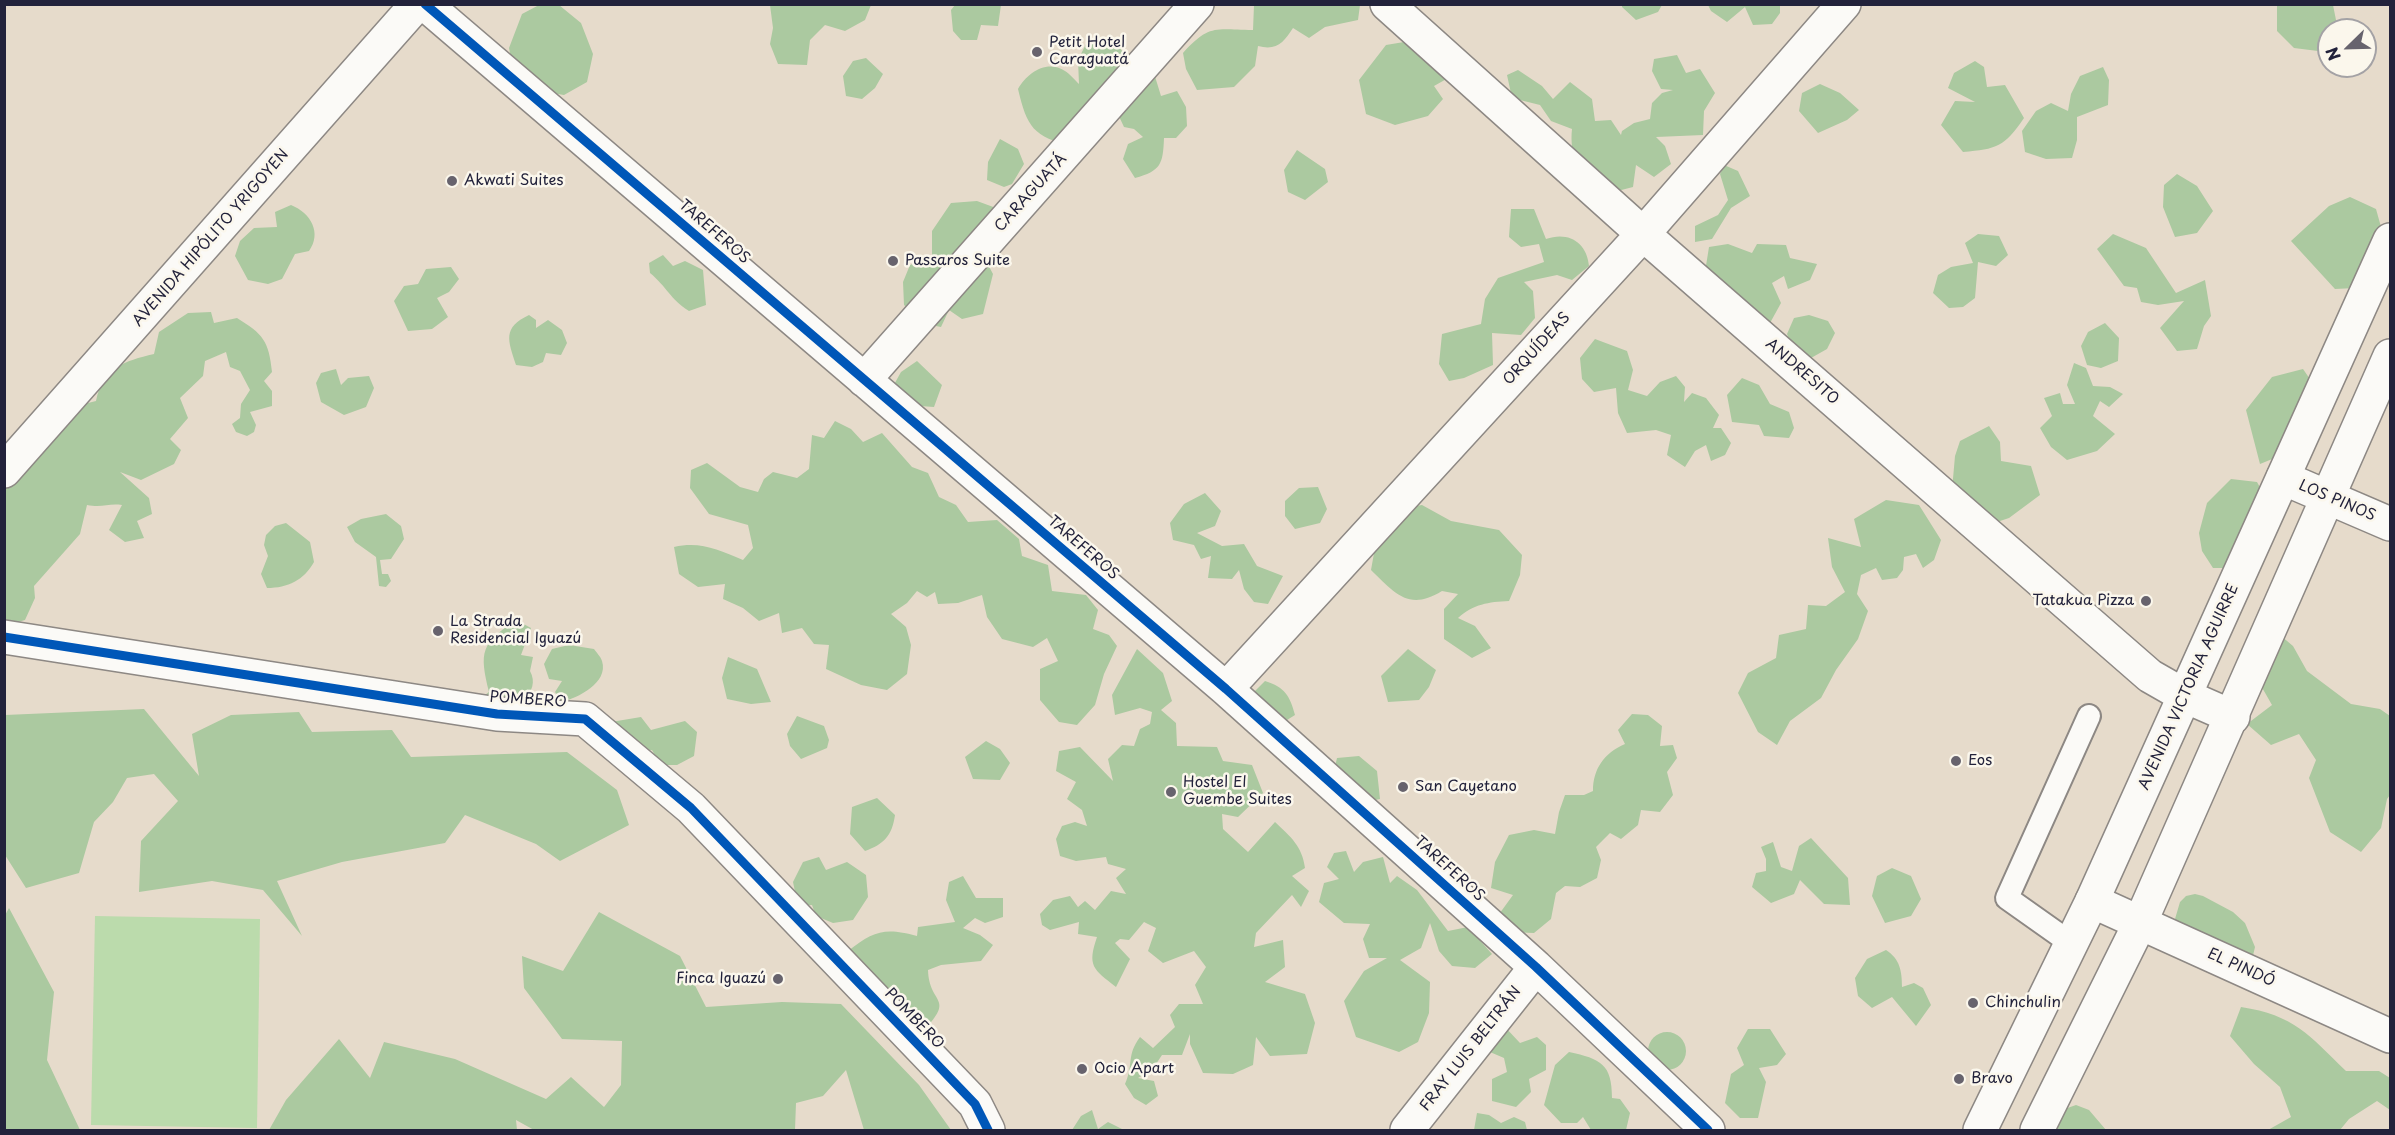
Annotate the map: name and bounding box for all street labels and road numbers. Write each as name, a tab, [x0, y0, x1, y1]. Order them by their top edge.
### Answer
street label: AVENIDA HIPÓLITO YRIGOYEN	[129, 146, 293, 330]
street label: CARAGUATÁ	[991, 150, 1071, 236]
street label: TAREFEROS	[675, 196, 753, 268]
street label: ORQUÍDEAS	[1500, 309, 1574, 389]
street label: ANDRESITO	[1762, 335, 1842, 409]
street label: LOS PINOS	[2296, 477, 2378, 525]
street label: TAREFEROS	[1044, 512, 1122, 584]
street label: AVENIDA VICTORIA AGUIRRE	[2135, 581, 2243, 793]
street label: POMBERO	[489, 688, 567, 712]
street label: TAREFEROS	[1410, 833, 1488, 905]
street label: EL PINDÓ	[2204, 945, 2278, 991]
street label: FRAY LUIS BELTRÁN	[1417, 983, 1525, 1115]
street label: POMBERO	[881, 985, 947, 1053]

